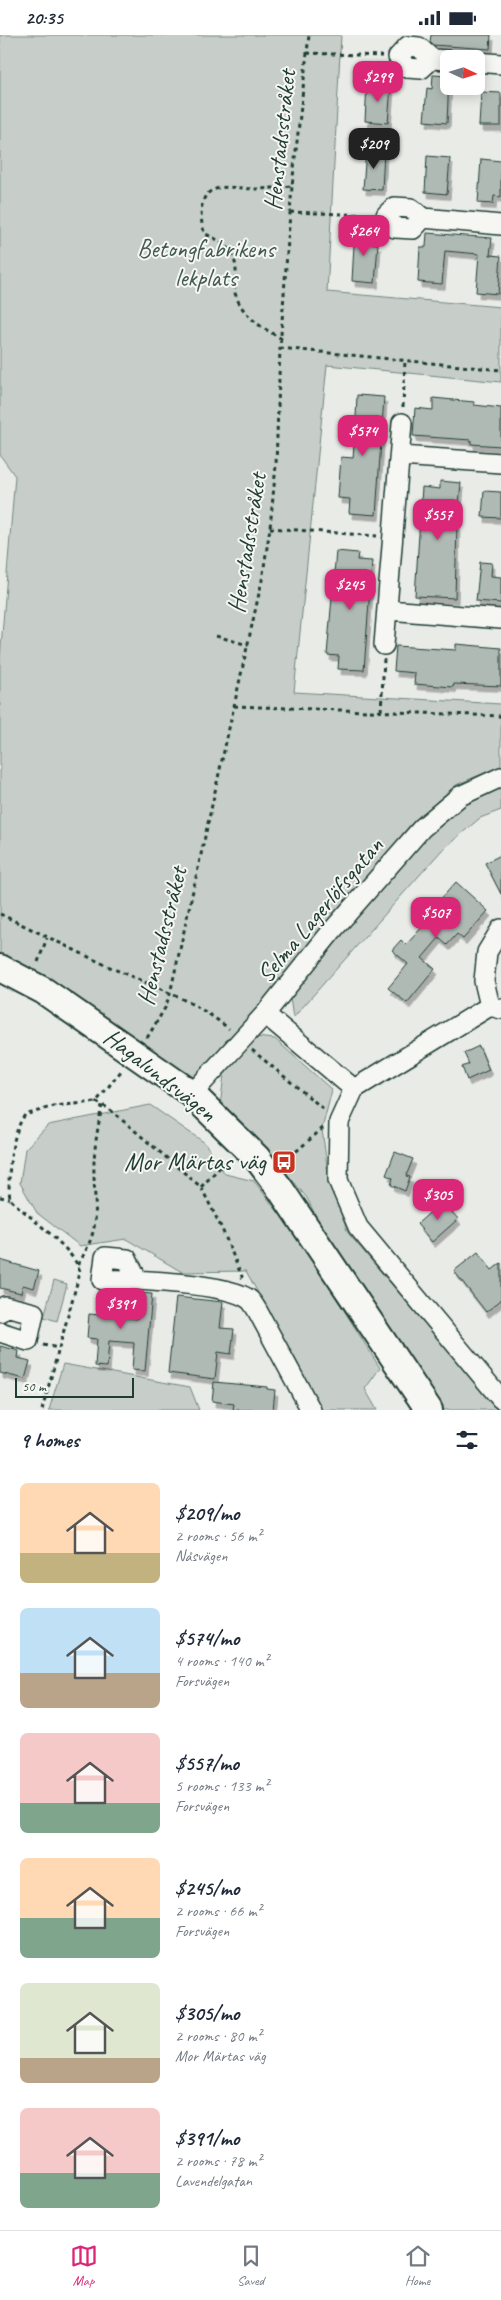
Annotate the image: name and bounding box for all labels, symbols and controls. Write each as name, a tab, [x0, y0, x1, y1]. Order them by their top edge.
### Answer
text: 20:35	[25, 6, 63, 30]
north arrow	[440, 50, 485, 95]
map controls	[440, 50, 485, 95]
pin: $299	[348, 61, 408, 103]
street label: Henstadsstråket	[257, 65, 304, 212]
text: $299	[364, 67, 392, 87]
pin: $209	[344, 127, 404, 170]
text: $209	[360, 134, 388, 154]
pin: $264	[334, 215, 394, 257]
text: $264	[349, 221, 379, 241]
park label: Betongfabrikens lekplats	[137, 233, 277, 294]
pin: $574	[333, 415, 393, 457]
text: $574	[349, 421, 377, 441]
street label: Henstadsstråket	[220, 468, 274, 615]
pin: $557	[408, 499, 468, 541]
text: $557	[424, 505, 452, 525]
pin: $245	[320, 569, 380, 611]
text: $245	[336, 575, 364, 595]
street label: Selma Lagerlöfsgatan	[250, 830, 391, 990]
street label: Henstadsstråket	[129, 861, 195, 1008]
pin: $507	[406, 897, 466, 939]
text: $507	[422, 903, 450, 923]
street label: Hagalundsvägen	[97, 1021, 223, 1129]
place label: Mor Märtas väg	[124, 1146, 267, 1178]
bus stop icon: Mor Märtas väg	[271, 1149, 297, 1175]
pin: $305	[408, 1179, 468, 1221]
text: $305	[424, 1185, 452, 1205]
pin: $391	[91, 1287, 151, 1330]
text: $391	[107, 1294, 135, 1314]
scale bar	[15, 1375, 134, 1398]
text: 50 m	[22, 1378, 46, 1395]
icon: filters	[453, 1426, 481, 1454]
text: 9 homes	[20, 1427, 79, 1453]
text: $209/mo	[175, 1500, 239, 1526]
icon: home	[60, 1503, 120, 1563]
text: 2 rooms · 56 m²	[175, 1526, 261, 1546]
text: Nåsvägen	[175, 1546, 227, 1566]
text: $574/mo	[175, 1625, 239, 1651]
icon: home	[60, 1628, 120, 1688]
text: 4 rooms · 140 m²	[175, 1651, 269, 1671]
text: Forsvägen	[175, 1671, 229, 1691]
text: $557/mo	[175, 1750, 239, 1776]
icon: home	[60, 1753, 120, 1813]
text: 5 rooms · 133 m²	[175, 1776, 269, 1796]
text: Forsvägen	[175, 1796, 229, 1816]
text: $245/mo	[175, 1875, 239, 1901]
icon: home	[60, 1878, 120, 1938]
text: 2 rooms · 66 m²	[175, 1901, 261, 1921]
text: Forsvägen	[175, 1921, 229, 1941]
text: $305/mo	[175, 2000, 239, 2026]
icon: home	[60, 2003, 120, 2063]
text: 2 rooms · 80 m²	[175, 2026, 261, 2046]
text: Mor Märtas väg	[175, 2046, 266, 2066]
text: $391/mo	[175, 2125, 239, 2151]
icon: home	[60, 2128, 120, 2188]
text: 2 rooms · 78 m²	[175, 2151, 261, 2171]
text: Lavendelgatan	[175, 2171, 252, 2191]
tab: Map	[70, 2242, 98, 2289]
tab: Saved	[237, 2242, 265, 2289]
tab: Home	[404, 2242, 432, 2289]

